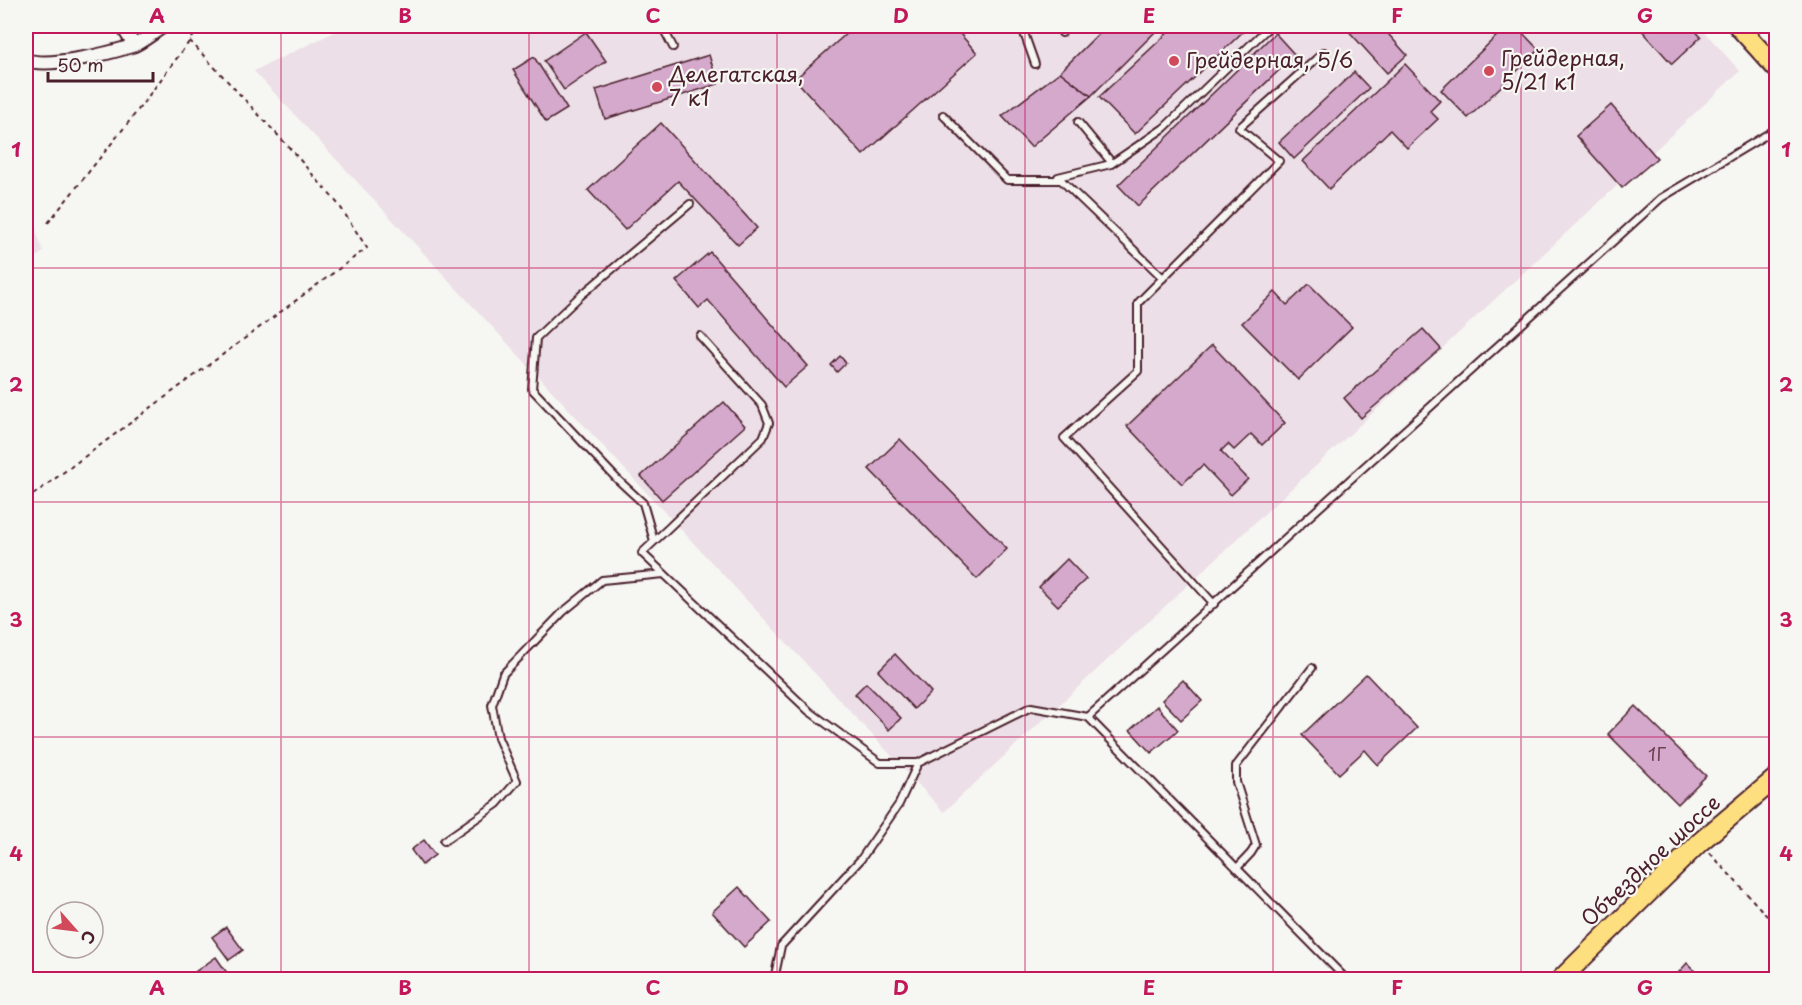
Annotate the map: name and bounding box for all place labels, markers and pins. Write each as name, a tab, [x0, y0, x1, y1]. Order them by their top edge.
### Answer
place label: Грейдерная, 5/21 к1	[1501, 41, 1625, 97]
place label: Грейдерная, 5/6	[1186, 43, 1353, 75]
marker: Грейдерная, 5/6	[1167, 54, 1181, 68]
place label: Делегатская, 7 к1	[668, 57, 804, 113]
marker: Грейдерная, 5/21 к1	[1482, 64, 1496, 78]
marker: Делегатская, 7 к1	[650, 80, 664, 94]

